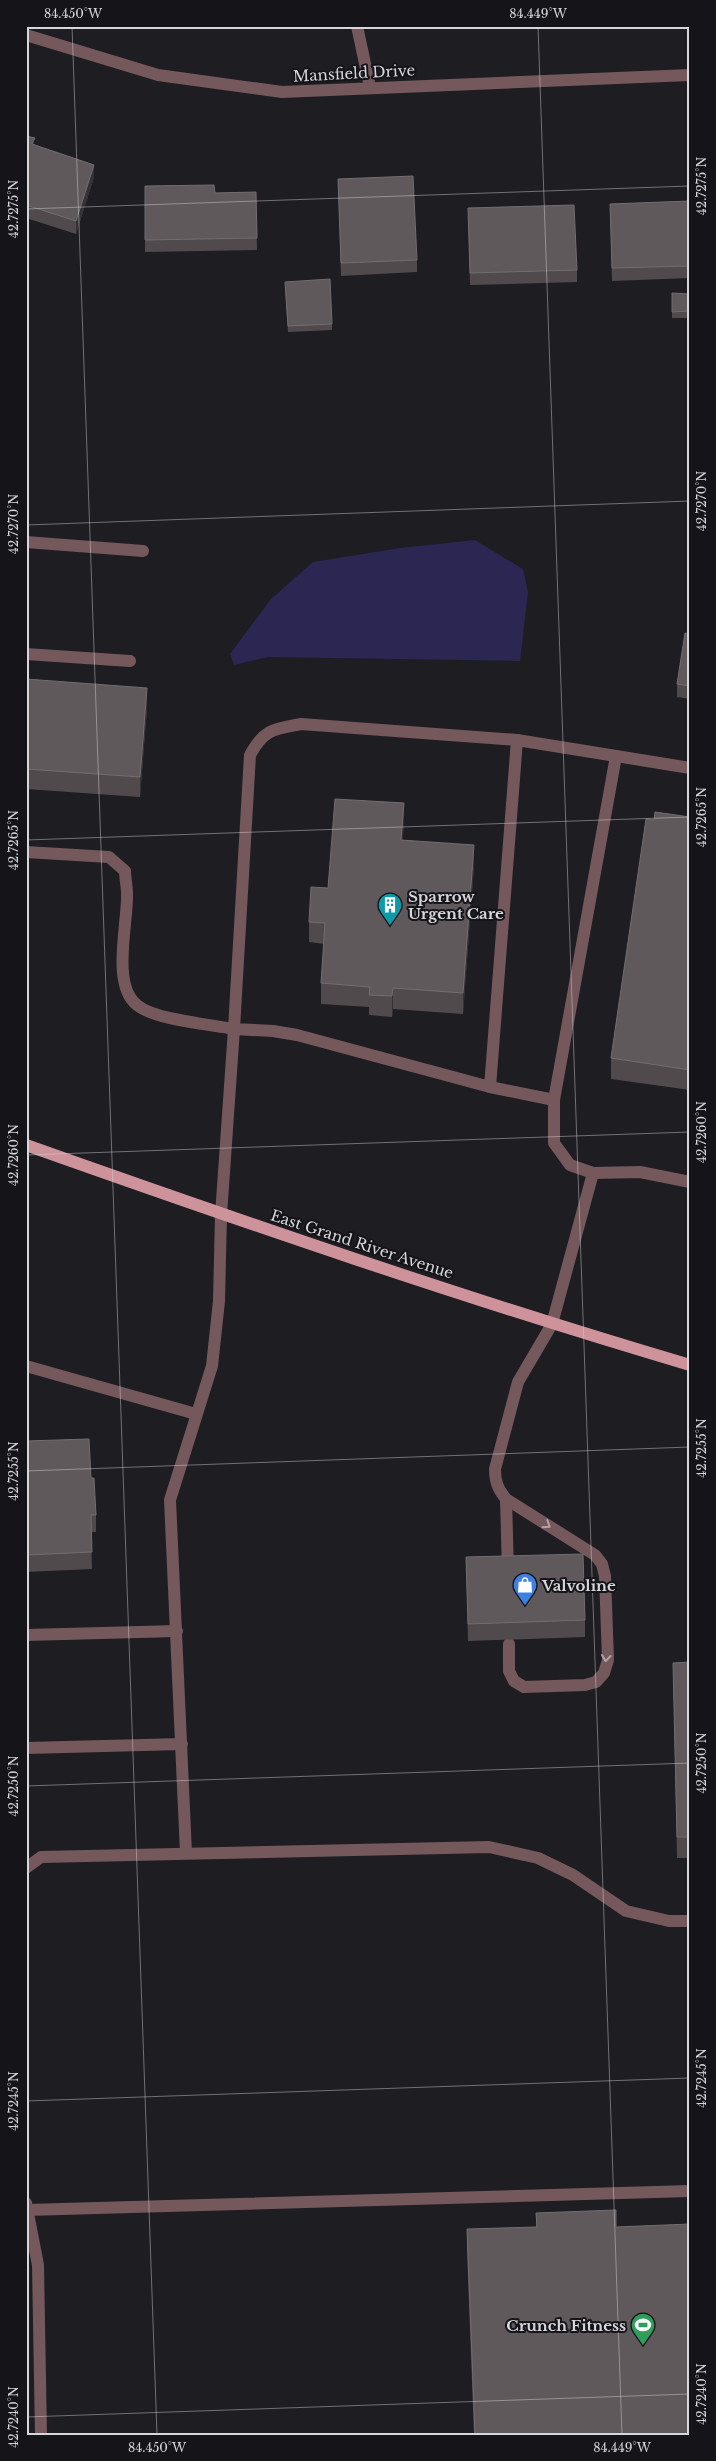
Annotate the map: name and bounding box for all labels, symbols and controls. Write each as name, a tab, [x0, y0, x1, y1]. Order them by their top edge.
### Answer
text: 84.450°W	[44, 6, 103, 21]
text: 84.449°W	[509, 6, 568, 21]
street label: Mansfield Drive	[292, 60, 416, 86]
text: 42.7275°N	[694, 157, 709, 215]
text: 42.7275°N	[6, 180, 21, 238]
text: 42.7270°N	[694, 471, 709, 531]
text: 42.7270°N	[6, 494, 21, 554]
text: 42.7265°N	[694, 787, 709, 847]
text: 42.7265°N	[6, 810, 21, 870]
place label: Sparrow Urgent Care	[408, 887, 504, 923]
building icon: Sparrow Urgent Care	[377, 892, 403, 926]
text: 42.7260°N	[694, 1101, 709, 1163]
text: 42.7260°N	[6, 1124, 21, 1186]
street label: East Grand River Avenue	[268, 1205, 456, 1283]
text: 42.7255°N	[694, 1418, 709, 1478]
text: 42.7255°N	[6, 1441, 21, 1501]
one-way arrow	[542, 1519, 551, 1528]
shop icon: Valvoline	[512, 1572, 538, 1606]
place label: Valvoline	[541, 1576, 616, 1595]
one-way arrow	[601, 1654, 612, 1662]
text: 42.7250°N	[694, 1732, 709, 1794]
text: 42.7250°N	[6, 1755, 21, 1817]
text: 42.7245°N	[694, 2048, 709, 2108]
text: 42.7245°N	[6, 2071, 21, 2131]
sports icon: Crunch Fitness	[630, 2312, 656, 2346]
place label: Crunch Fitness	[506, 2316, 626, 2335]
text: 42.7240°N	[694, 2363, 709, 2425]
text: 42.7240°N	[6, 2386, 21, 2448]
text: 84.450°W	[128, 2440, 187, 2455]
text: 84.449°W	[593, 2440, 652, 2455]

